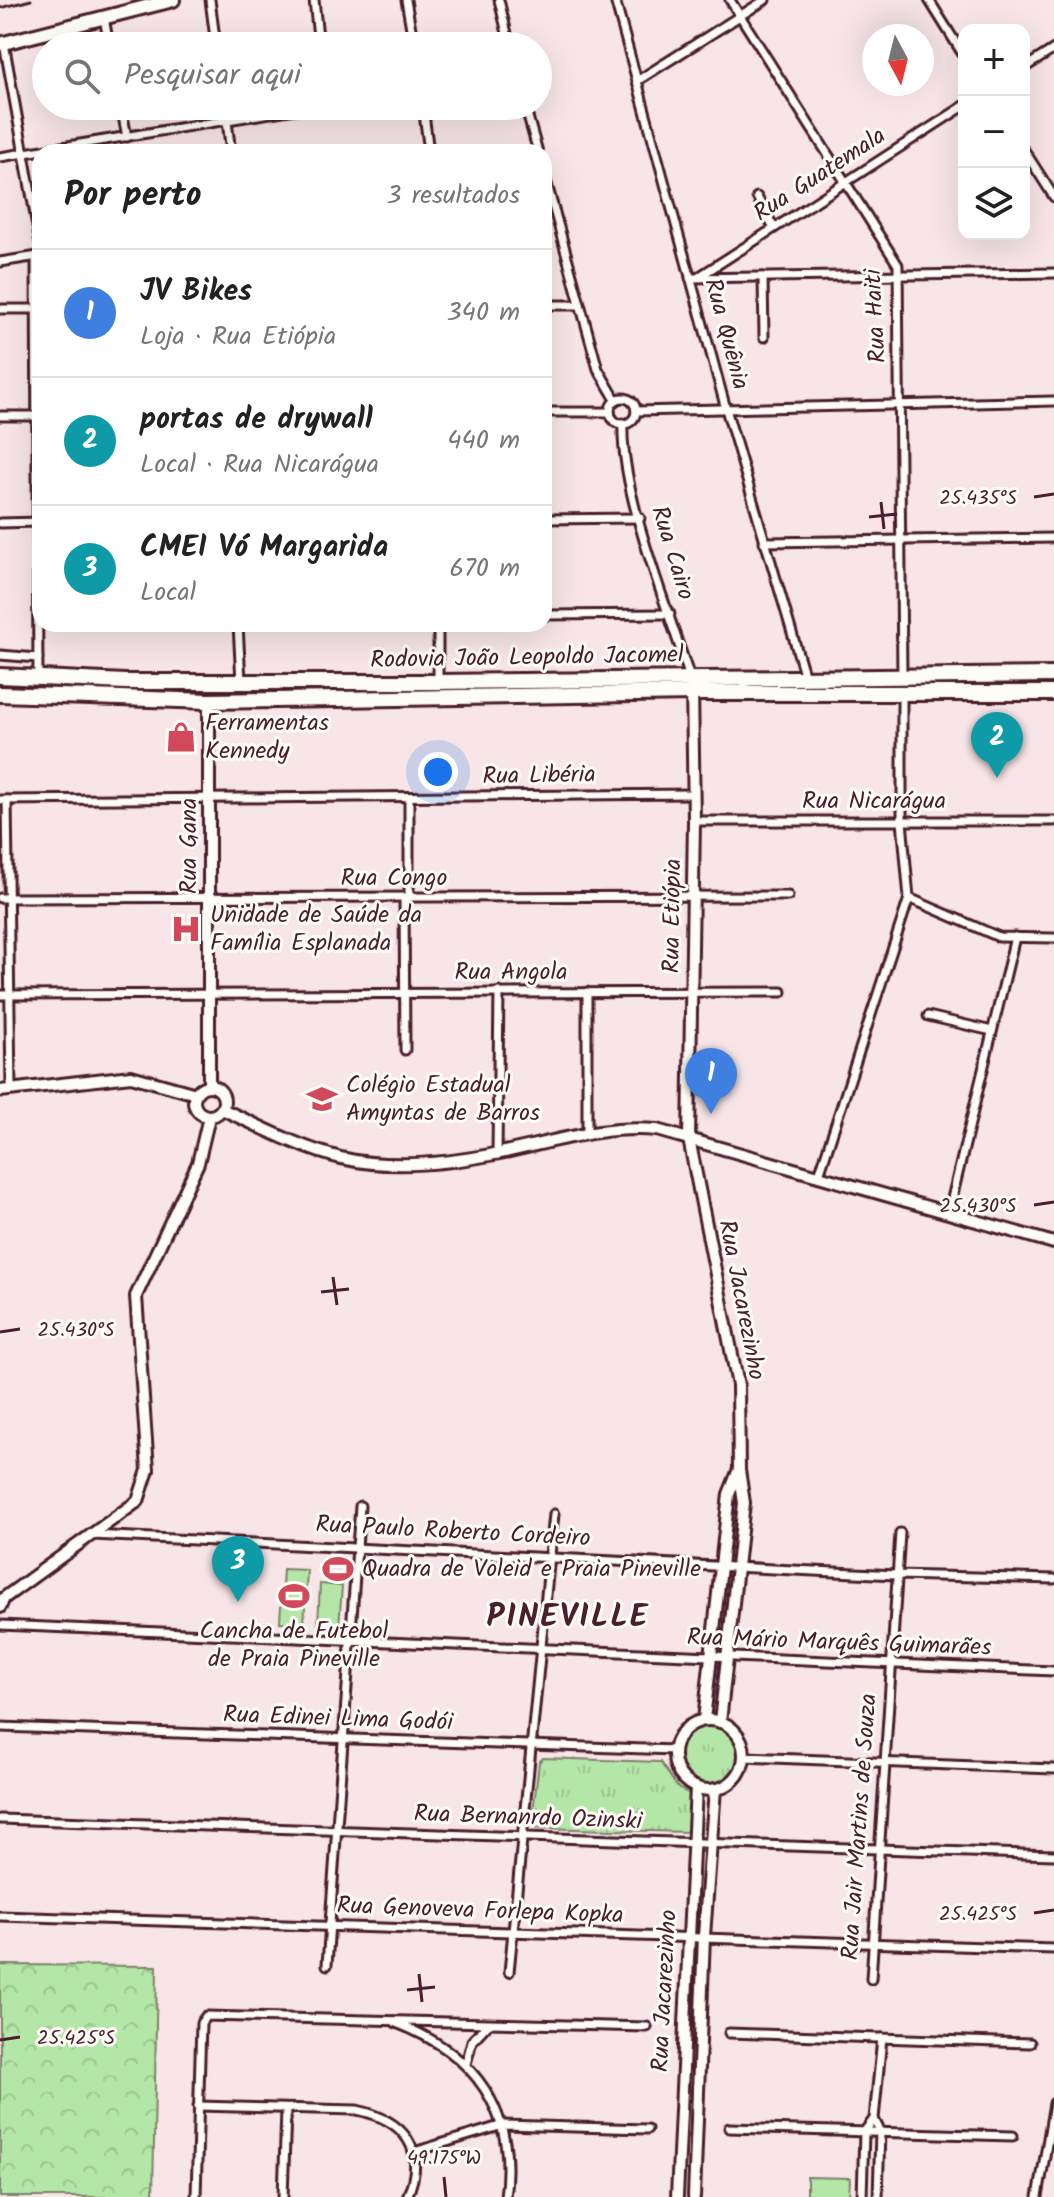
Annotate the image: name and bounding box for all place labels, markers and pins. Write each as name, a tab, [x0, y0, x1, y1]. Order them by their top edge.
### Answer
place label: Ferramentas Kennedy	[205, 704, 329, 771]
pin: 2	[971, 712, 1023, 778]
shop icon: Ferramentas Kennedy	[164, 720, 198, 754]
place label: Unidade de Saúde da Família Esplanada	[210, 896, 422, 963]
hospital icon: Unidade de Saúde da Família Esplanada	[169, 912, 203, 946]
pin: 1	[685, 1048, 737, 1114]
place label: Colégio Estadual Amyntas de Barros	[346, 1066, 540, 1133]
school or university icon: Colégio Estadual Amyntas de Barros	[305, 1082, 339, 1116]
pin: 3	[212, 1536, 264, 1602]
place label: Quadra de Voleid e Praia Pineville	[362, 1550, 701, 1589]
sports icon: Quadra de Voleid e Praia Pineville	[321, 1552, 355, 1586]
sports icon: Cancha de Futebol de Praia Pineville	[277, 1579, 311, 1613]
place label: Cancha de Futebol de Praia Pineville	[200, 1612, 389, 1679]

